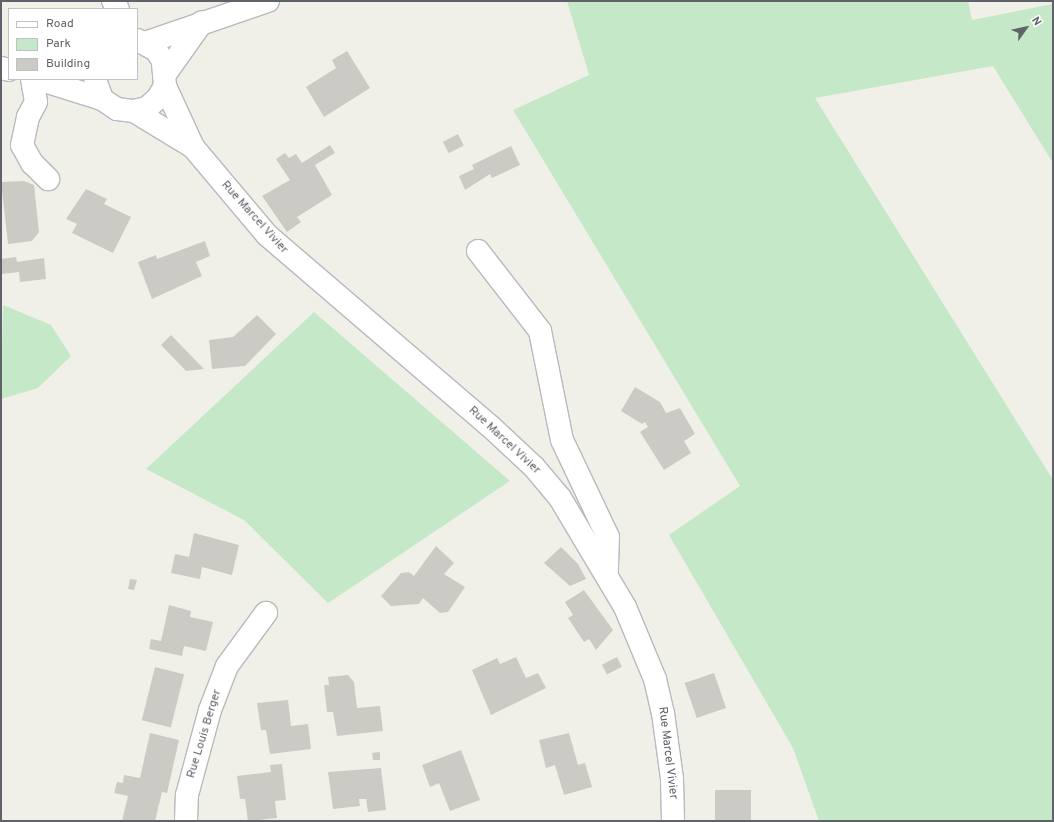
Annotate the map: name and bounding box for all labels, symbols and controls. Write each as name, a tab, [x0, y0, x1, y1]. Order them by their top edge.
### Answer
legend	[8, 8, 138, 80]
north arrow	[1006, 8, 1046, 48]
text: N	[1028, 14, 1044, 29]
text: Road	[46, 16, 74, 32]
text: Park	[46, 36, 71, 52]
text: Building	[46, 56, 90, 72]
street label: Rue Marcel Vivier	[217, 178, 291, 258]
street label: Rue Marcel Vivier	[465, 404, 543, 478]
street label: Rue Louis Berger	[185, 688, 225, 780]
street label: Rue Marcel Vivier	[654, 706, 680, 800]

